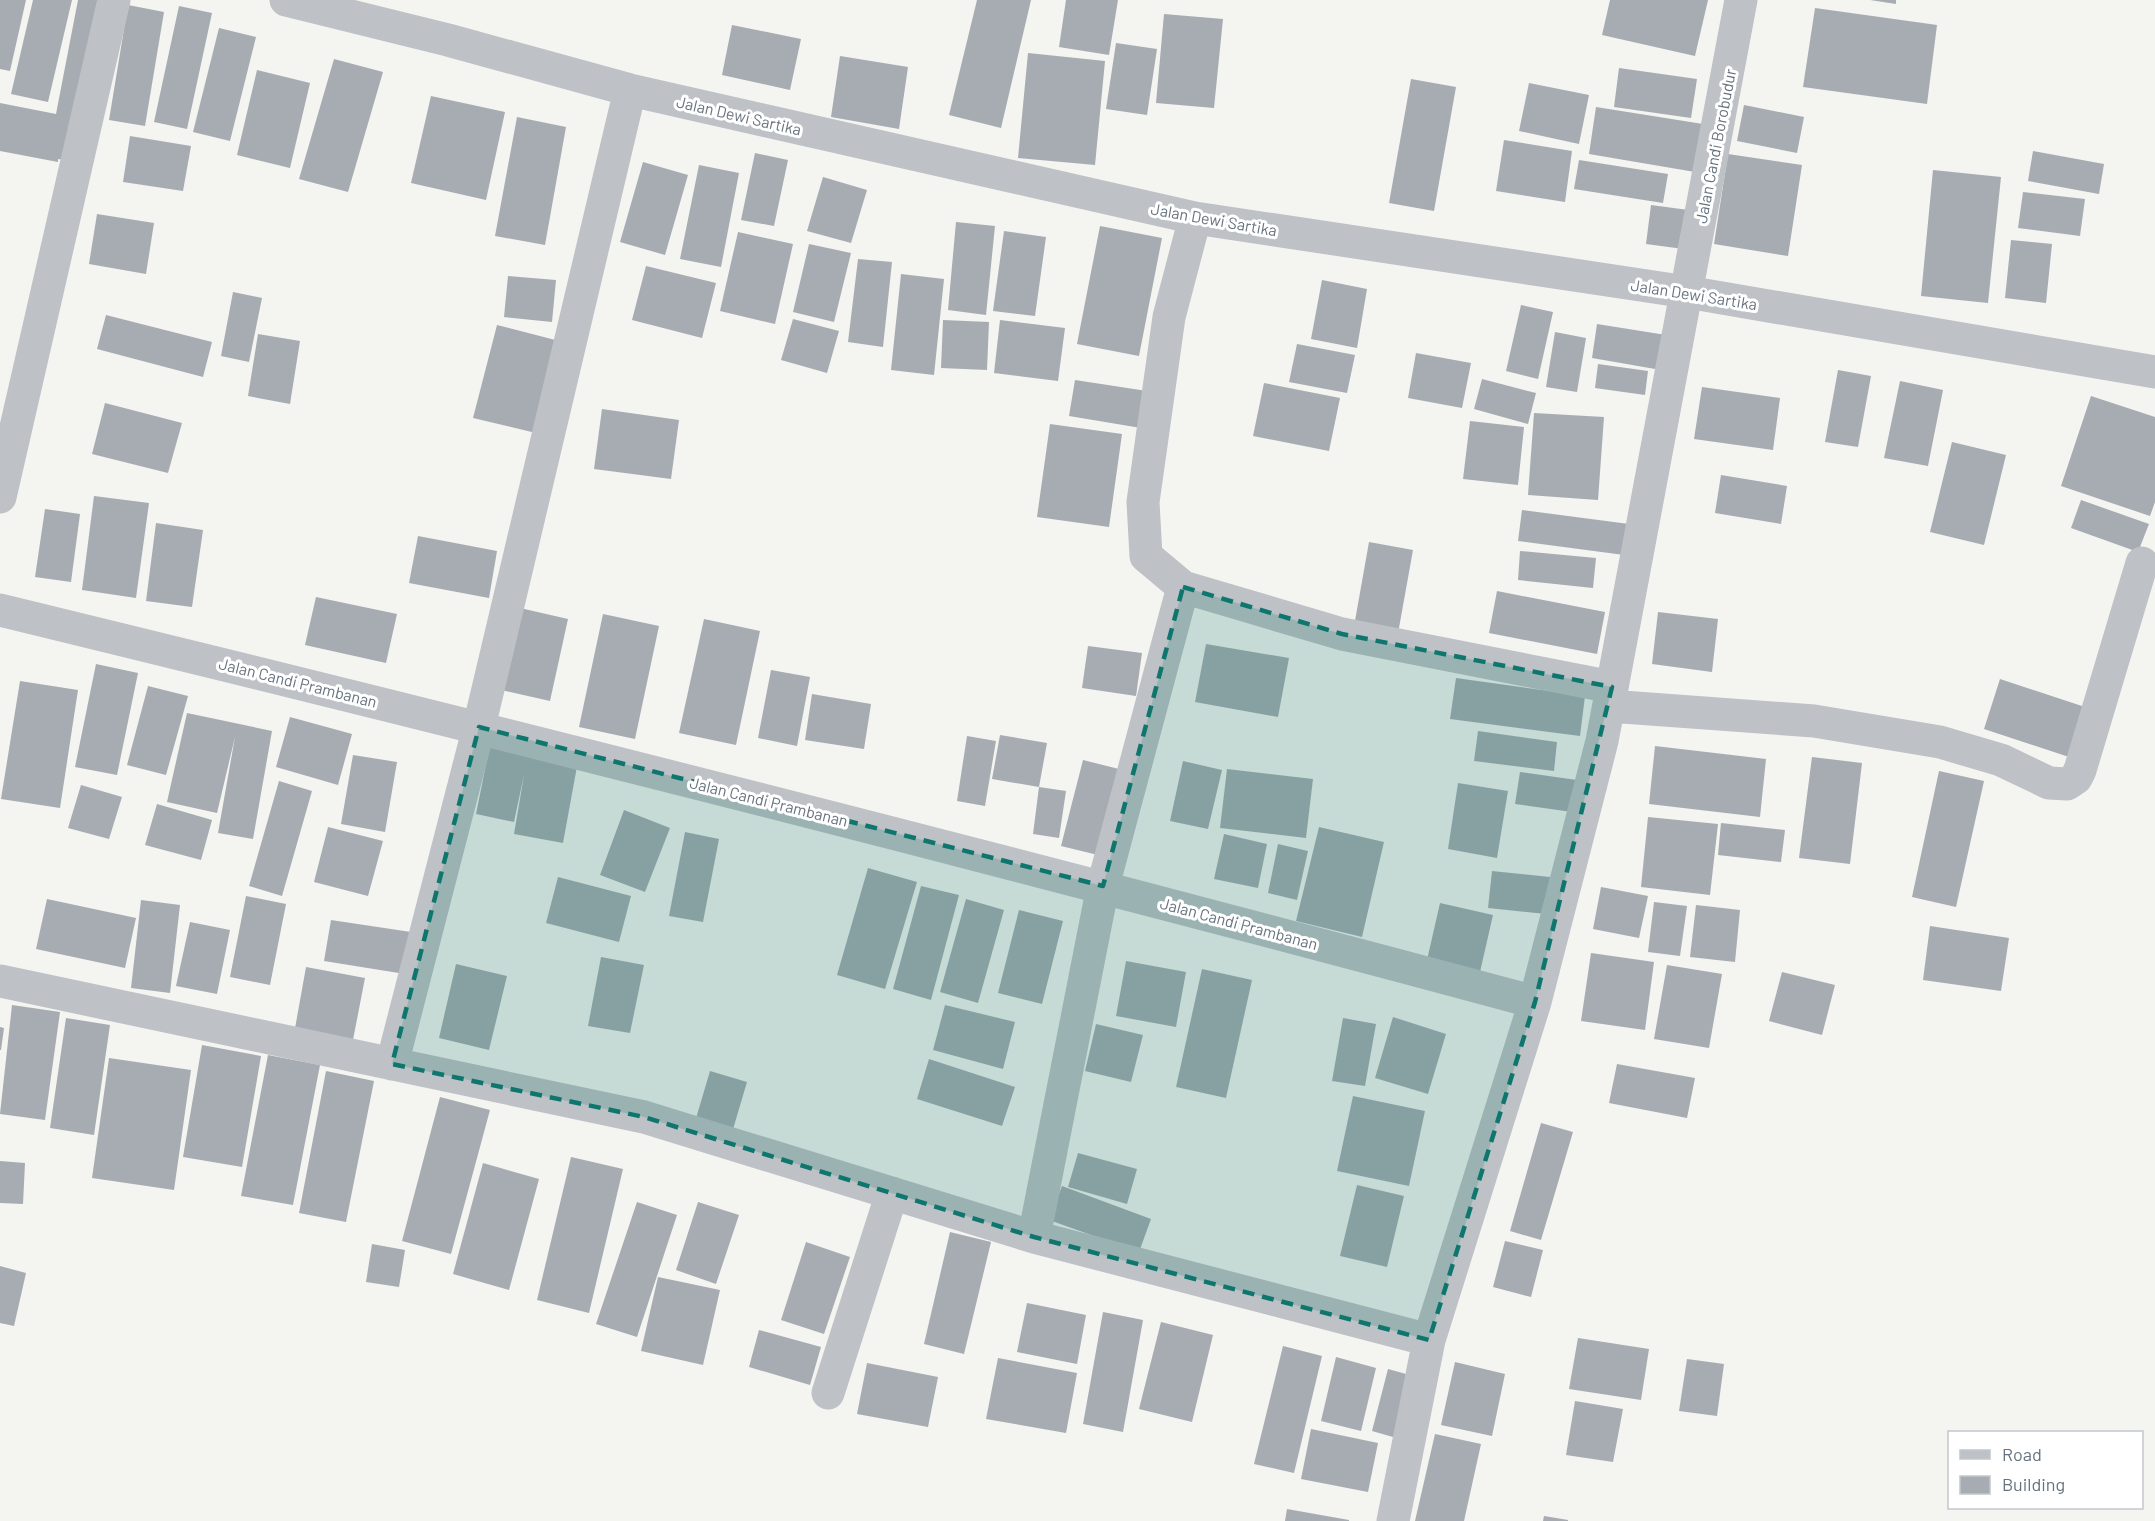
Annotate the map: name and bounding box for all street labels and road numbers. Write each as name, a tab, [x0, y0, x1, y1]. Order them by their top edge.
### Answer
street label: Jalan Candi Borobudur	[1691, 67, 1739, 225]
street label: Jalan Dewi Sartika	[675, 91, 803, 139]
street label: Jalan Dewi Sartika	[1150, 199, 1278, 239]
street label: Jalan Dewi Sartika	[1629, 275, 1759, 313]
street label: Jalan Candi Prambanan	[217, 653, 379, 711]
street label: Jalan Candi Prambanan	[688, 772, 850, 830]
street label: Jalan Candi Prambanan	[1158, 893, 1320, 953]

